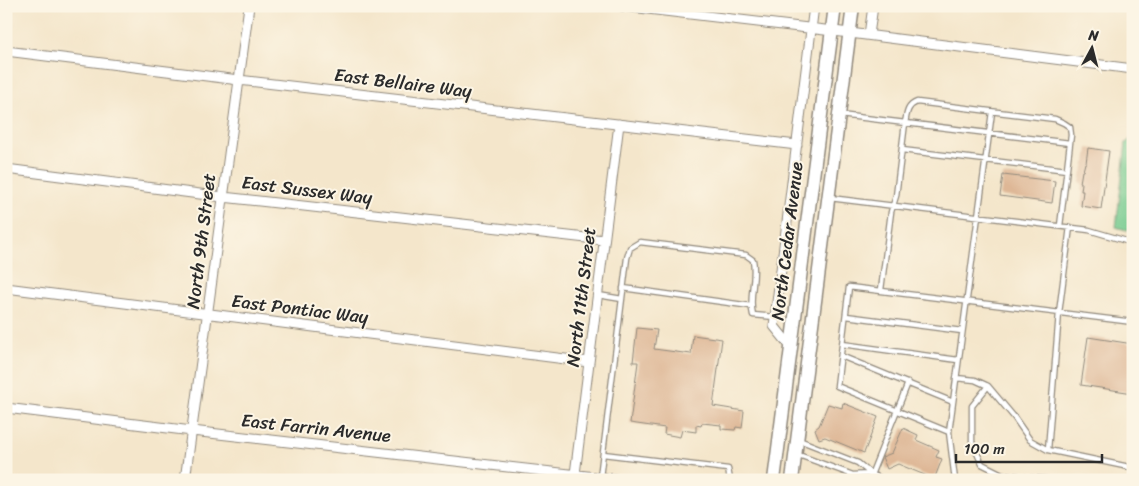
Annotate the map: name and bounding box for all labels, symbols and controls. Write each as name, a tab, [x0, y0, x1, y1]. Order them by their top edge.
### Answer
north arrow	[1066, 22, 1116, 72]
text: N	[1086, 22, 1100, 49]
street label: East Bellaire Way	[332, 59, 474, 107]
street label: North Cedar Avenue	[761, 160, 813, 322]
street label: East Sussex Way	[240, 166, 375, 214]
street label: North 9th Street	[177, 171, 225, 311]
street label: North 11th Street	[557, 225, 605, 369]
street label: East Pontiac Way	[230, 285, 371, 333]
street label: East Farrin Avenue	[240, 404, 393, 452]
scale bar	[956, 431, 1103, 463]
text: 100 m	[964, 436, 1005, 462]

